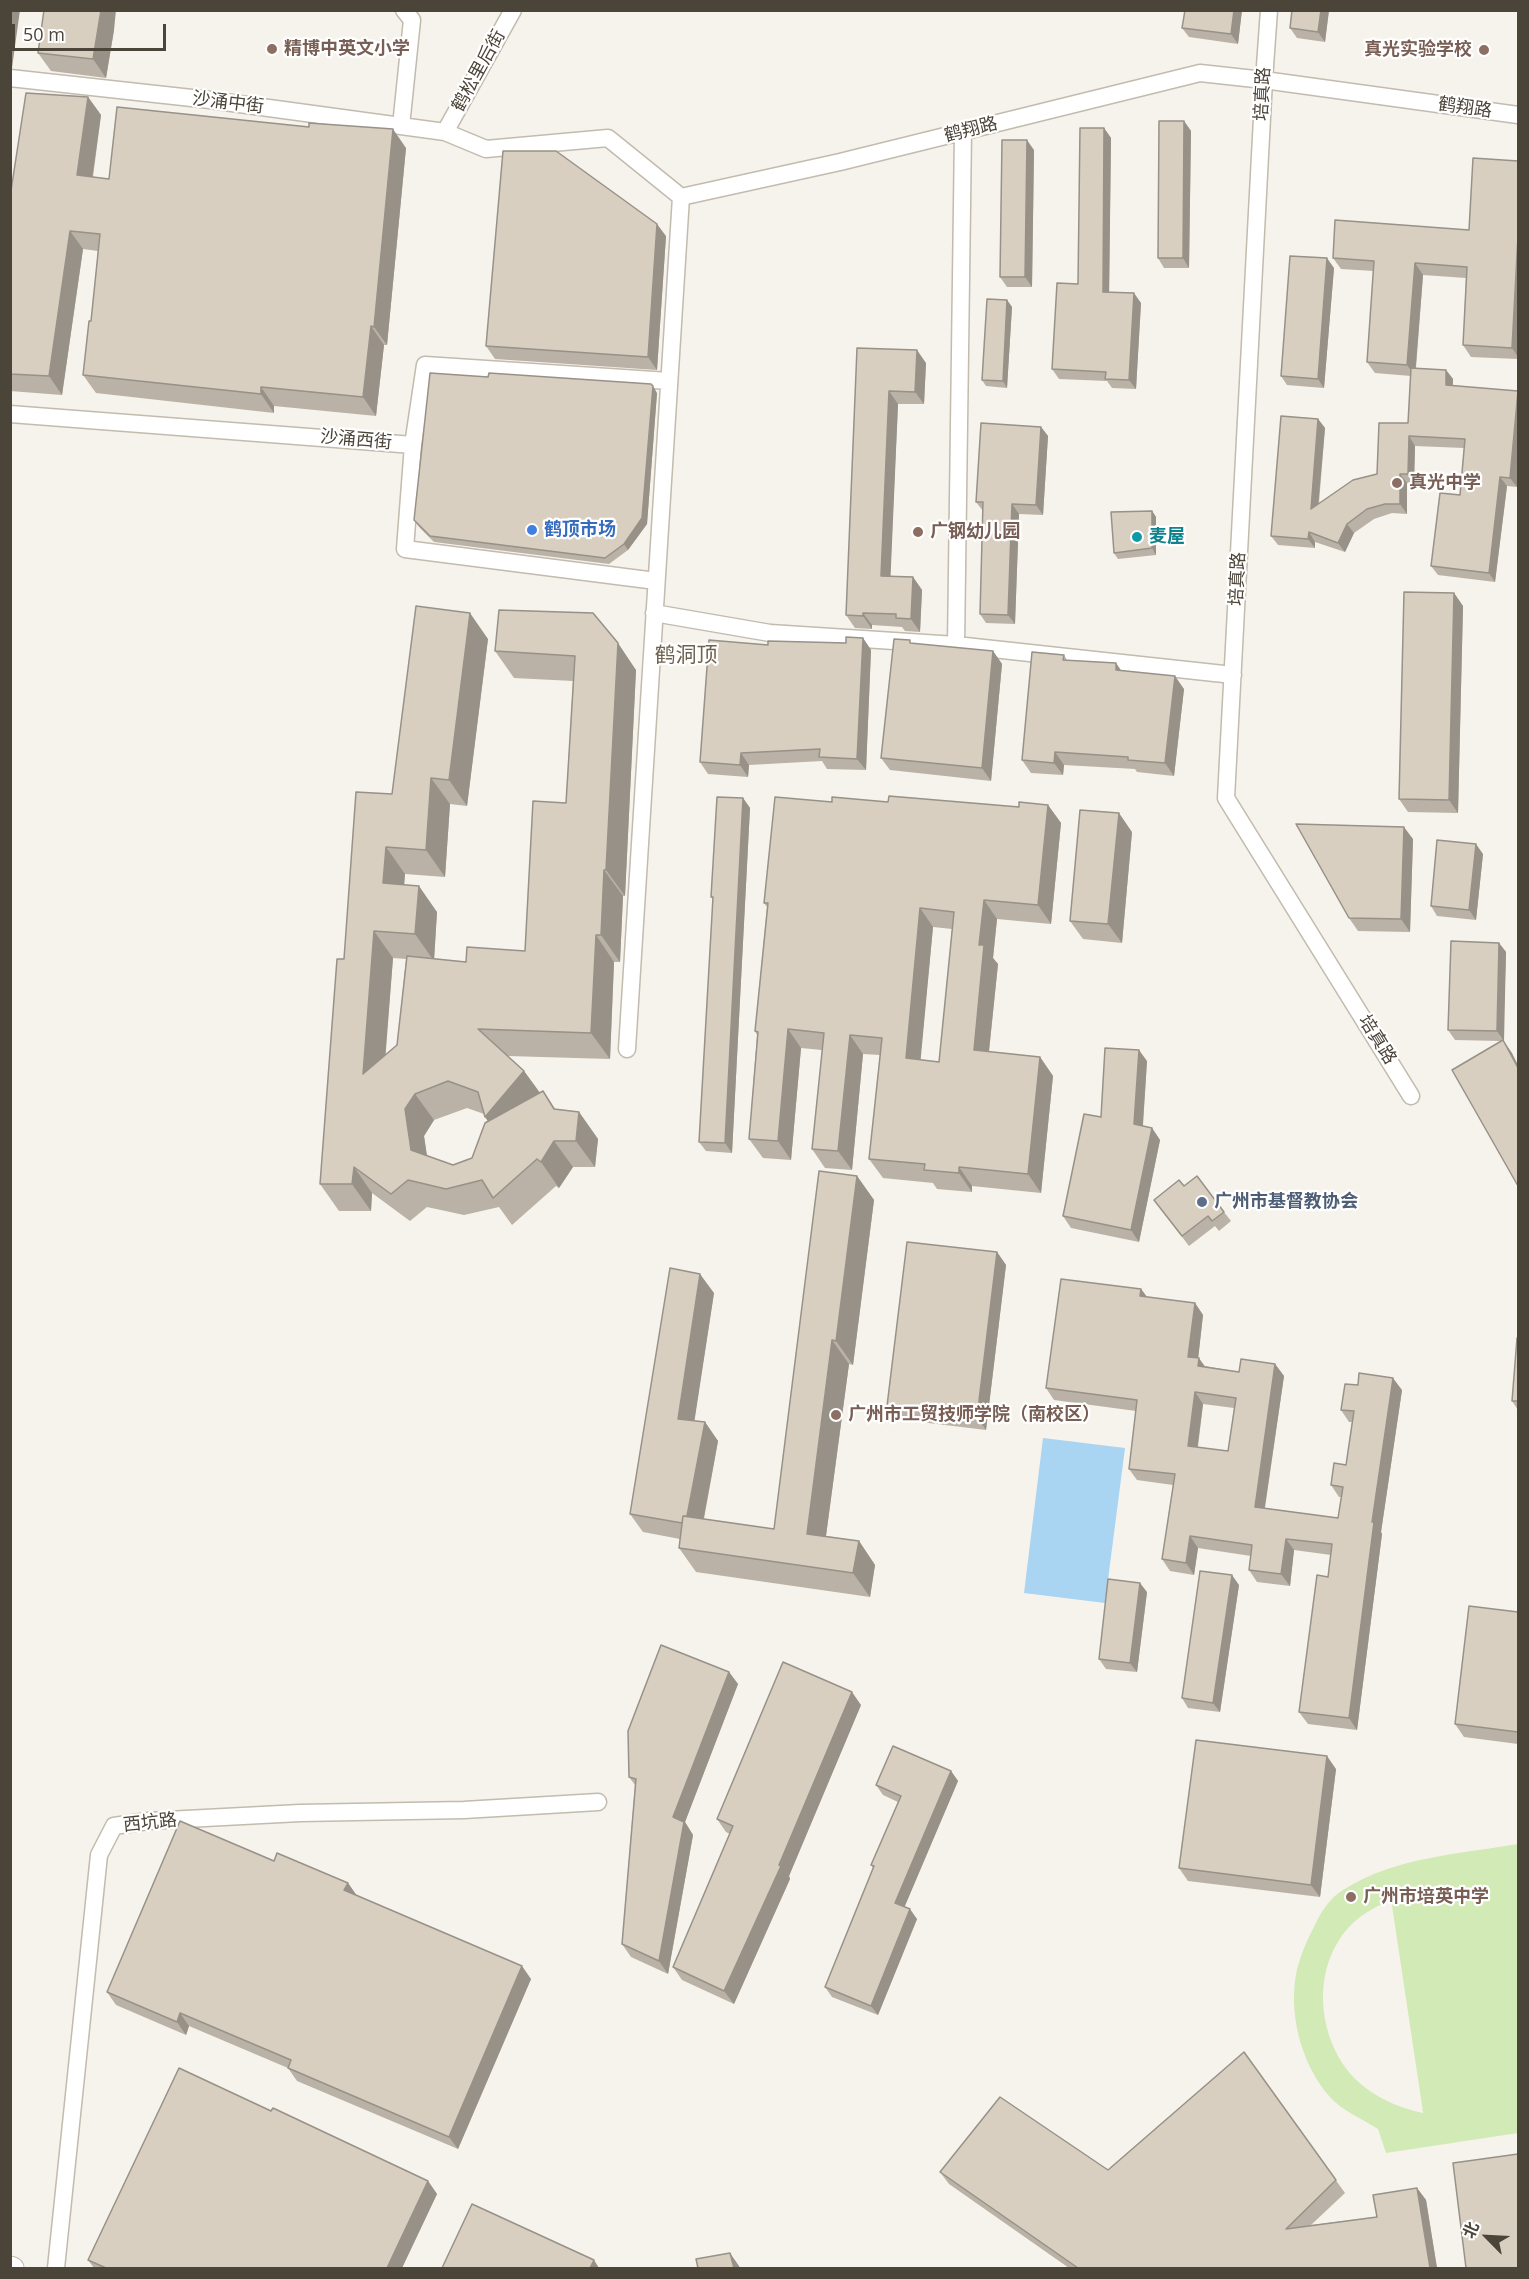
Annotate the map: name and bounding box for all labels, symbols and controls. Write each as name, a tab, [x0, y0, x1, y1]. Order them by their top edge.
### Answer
scale bar	[15, 12, 170, 50]
text: 50 m	[23, 22, 65, 46]
street label: 鹤松里后街	[448, 26, 510, 116]
place label: 精博中英文小学	[284, 38, 410, 60]
place label: 真光实验学校	[1364, 39, 1472, 61]
marker: 精博中英文小学	[265, 42, 279, 56]
marker: 真光实验学校	[1477, 43, 1491, 57]
street label: 培真路	[1251, 66, 1275, 122]
street label: 沙涌中街	[191, 88, 265, 118]
street label: 鹤翔路	[1437, 94, 1493, 122]
street label: 鹤翔路	[942, 113, 1000, 147]
street label: 沙涌西街	[319, 426, 393, 454]
place label: 真光中学	[1409, 472, 1481, 494]
marker: 真光中学	[1390, 476, 1404, 490]
place label: 鹤顶市场	[544, 519, 616, 541]
place label: 广钢幼儿园	[930, 521, 1020, 543]
marker: 鹤顶市场	[525, 523, 539, 537]
marker: 广钢幼儿园	[911, 525, 925, 539]
place label: 麦屋	[1149, 526, 1185, 548]
marker: 麦屋	[1130, 530, 1144, 544]
street label: 培真路	[1226, 551, 1250, 607]
district label: 鹤洞顶	[655, 643, 717, 669]
street label: 培真路	[1354, 1011, 1400, 1069]
place label: 广州市基督教协会	[1214, 1191, 1358, 1213]
marker: 广州市基督教协会	[1195, 1195, 1209, 1209]
place label: 广州市工贸技师学院（南校区）	[848, 1404, 1100, 1426]
marker: 广州市工贸技师学院（南校区）	[829, 1408, 843, 1422]
street label: 西坑路	[122, 1809, 178, 1837]
place label: 广州市培英中学	[1363, 1886, 1489, 1908]
marker: 广州市培英中学	[1344, 1890, 1358, 1904]
north arrow	[1457, 2207, 1517, 2267]
text: 北	[1457, 2218, 1484, 2241]

